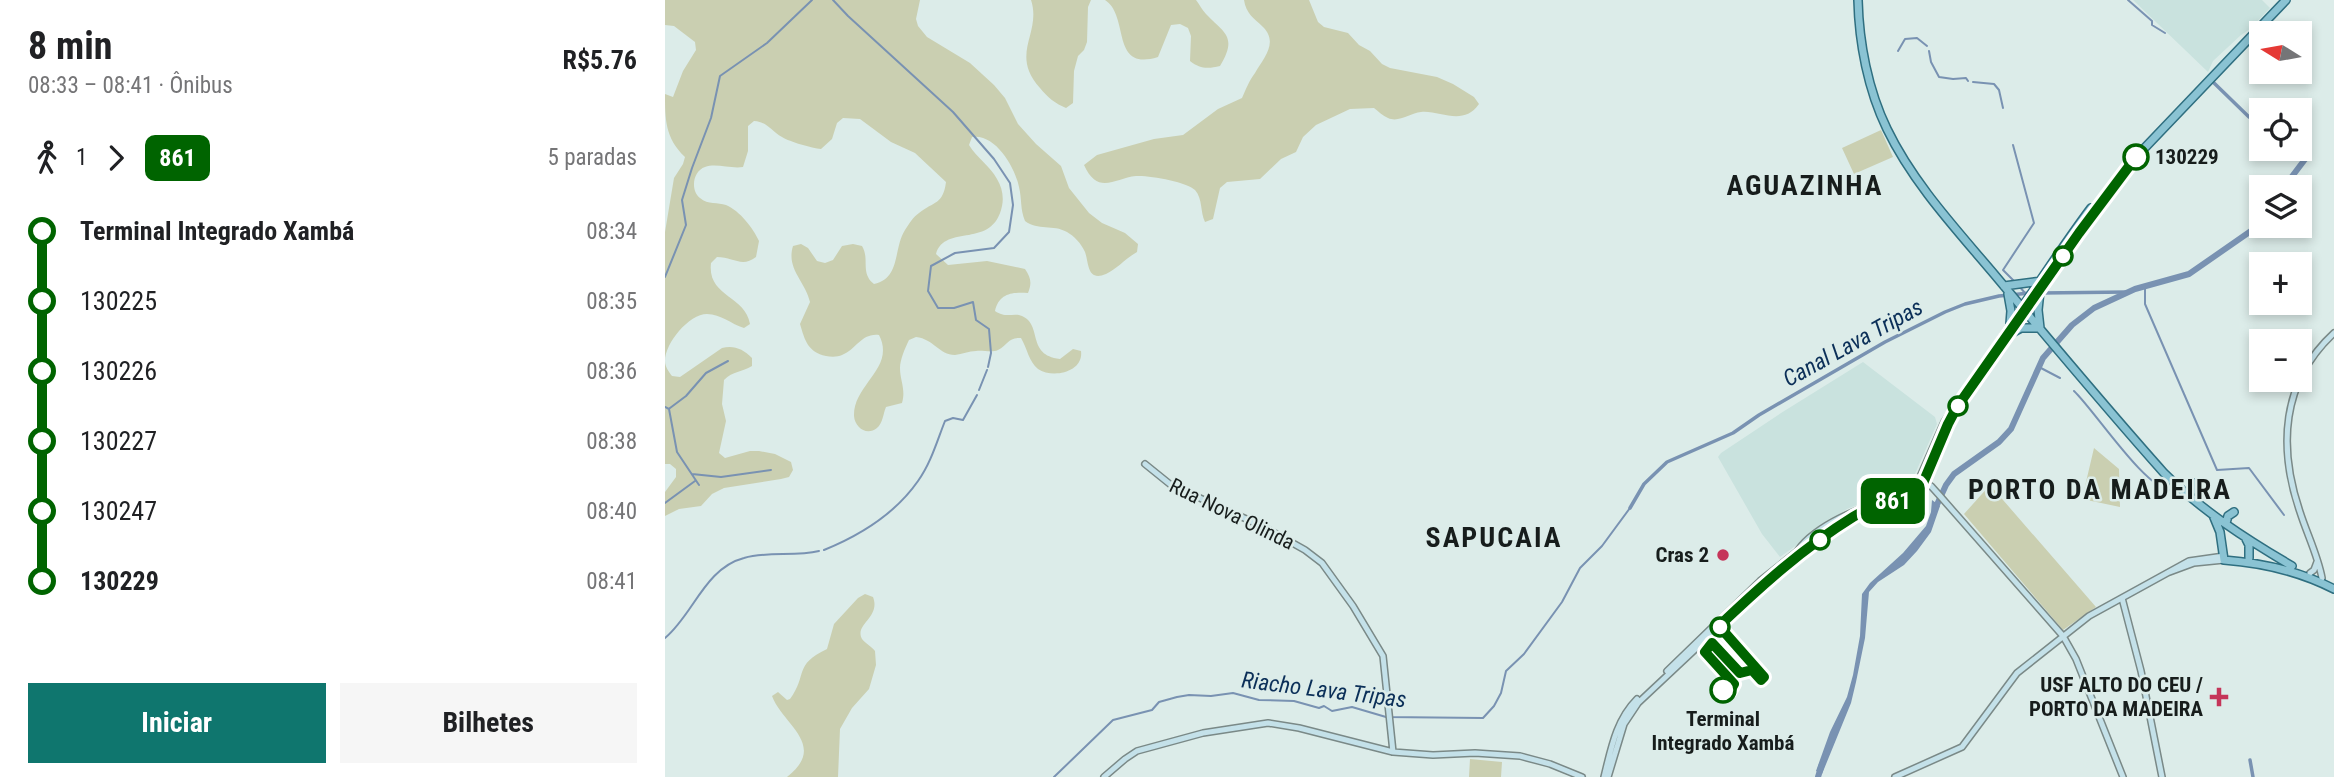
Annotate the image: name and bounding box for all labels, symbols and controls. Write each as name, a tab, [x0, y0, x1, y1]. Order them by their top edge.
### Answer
north arrow	[2249, 21, 2312, 84]
map controls	[2249, 21, 2312, 392]
text: 8 min	[28, 24, 112, 68]
text: R$5.76	[563, 45, 637, 75]
text: 08:33 – 08:41 · Ônibus	[28, 72, 233, 99]
button: locate	[2249, 98, 2312, 161]
icon: walk	[28, 139, 66, 177]
icon: forward	[97, 139, 135, 177]
text: 1	[76, 144, 87, 171]
text: 861	[159, 144, 196, 172]
text: 5 paradas	[548, 144, 637, 171]
marker: 130229	[2123, 144, 2149, 170]
place label: 130229	[2155, 145, 2219, 169]
district label: AGUAZINHA	[1727, 169, 1883, 202]
button: layers	[2249, 175, 2312, 238]
text: Terminal Integrado Xambá	[80, 216, 354, 246]
text: 08:34	[586, 218, 637, 245]
unlabelled marker	[2053, 246, 2073, 266]
button: +	[2249, 252, 2312, 315]
text: 130225	[80, 286, 157, 316]
text: 08:35	[586, 288, 637, 315]
water label: Canal Lava Tripas	[1778, 293, 1928, 393]
button: −	[2249, 329, 2312, 392]
text: 130226	[80, 356, 157, 386]
text: 08:36	[586, 358, 637, 385]
unlabelled marker	[1948, 396, 1968, 416]
text: 130227	[80, 426, 157, 456]
text: 08:38	[586, 428, 637, 455]
street label: Rua Nova Olinda	[1166, 473, 1298, 555]
district label: PORTO DA MADEIRA	[1968, 473, 2232, 506]
line badge: 861	[1853, 478, 1933, 524]
text: 861	[1875, 487, 1911, 515]
text: 130247	[80, 496, 157, 526]
text: 08:40	[586, 498, 637, 525]
district label: SAPUCAIA	[1426, 521, 1562, 554]
unlabelled marker	[1810, 530, 1830, 550]
place label: Cras 2	[1656, 543, 1709, 567]
marker: Cras 2	[1715, 547, 1731, 563]
text: 130229	[80, 566, 159, 596]
text: 08:41	[586, 568, 637, 595]
unlabelled marker	[1710, 617, 1730, 637]
water label: Riacho Lava Tripas	[1240, 667, 1408, 713]
place label: USF ALTO DO CEU / PORTO DA MADEIRA	[2029, 673, 2203, 721]
marker: Terminal Integrado Xambá	[1710, 677, 1736, 703]
button: Iniciar	[28, 683, 326, 763]
button: Bilhetes	[340, 683, 637, 763]
marker: USF ALTO DO CEU / PORTO DA MADEIRA	[2209, 687, 2229, 707]
place label: Terminal Integrado Xambá	[1652, 707, 1795, 755]

